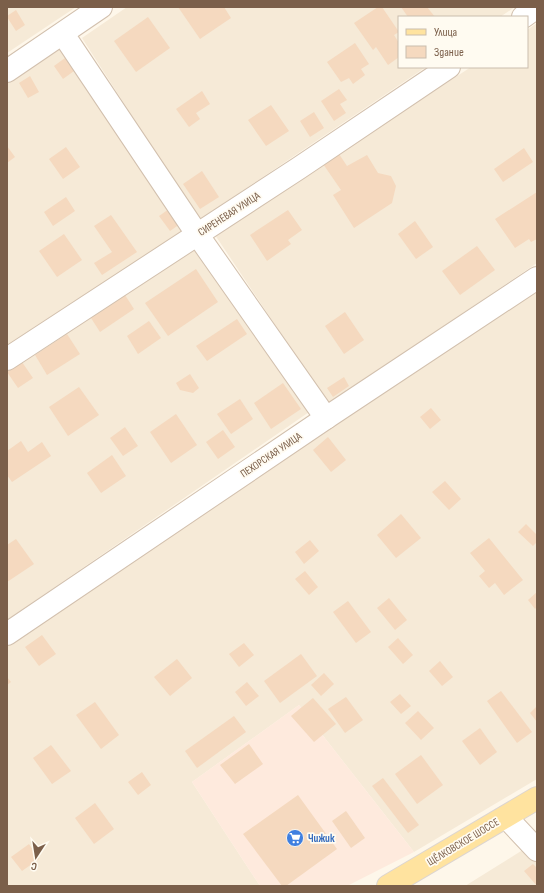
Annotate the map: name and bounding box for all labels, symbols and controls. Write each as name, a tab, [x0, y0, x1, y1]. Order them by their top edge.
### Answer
legend	[398, 16, 528, 68]
text: Улица	[434, 25, 458, 40]
text: Здание	[434, 45, 464, 60]
street label: СИРЕНЕВАЯ УЛИЦА	[196, 189, 263, 239]
street label: ПЕХОРСКАЯ УЛИЦА	[238, 430, 304, 480]
street label: ЩЁЛКОВСКОЕ ШОССЕ	[425, 815, 501, 869]
supermarket icon: Чижик	[285, 828, 305, 848]
place label: Чижик	[308, 832, 335, 845]
north arrow	[16, 837, 56, 877]
text: С	[30, 859, 38, 873]

